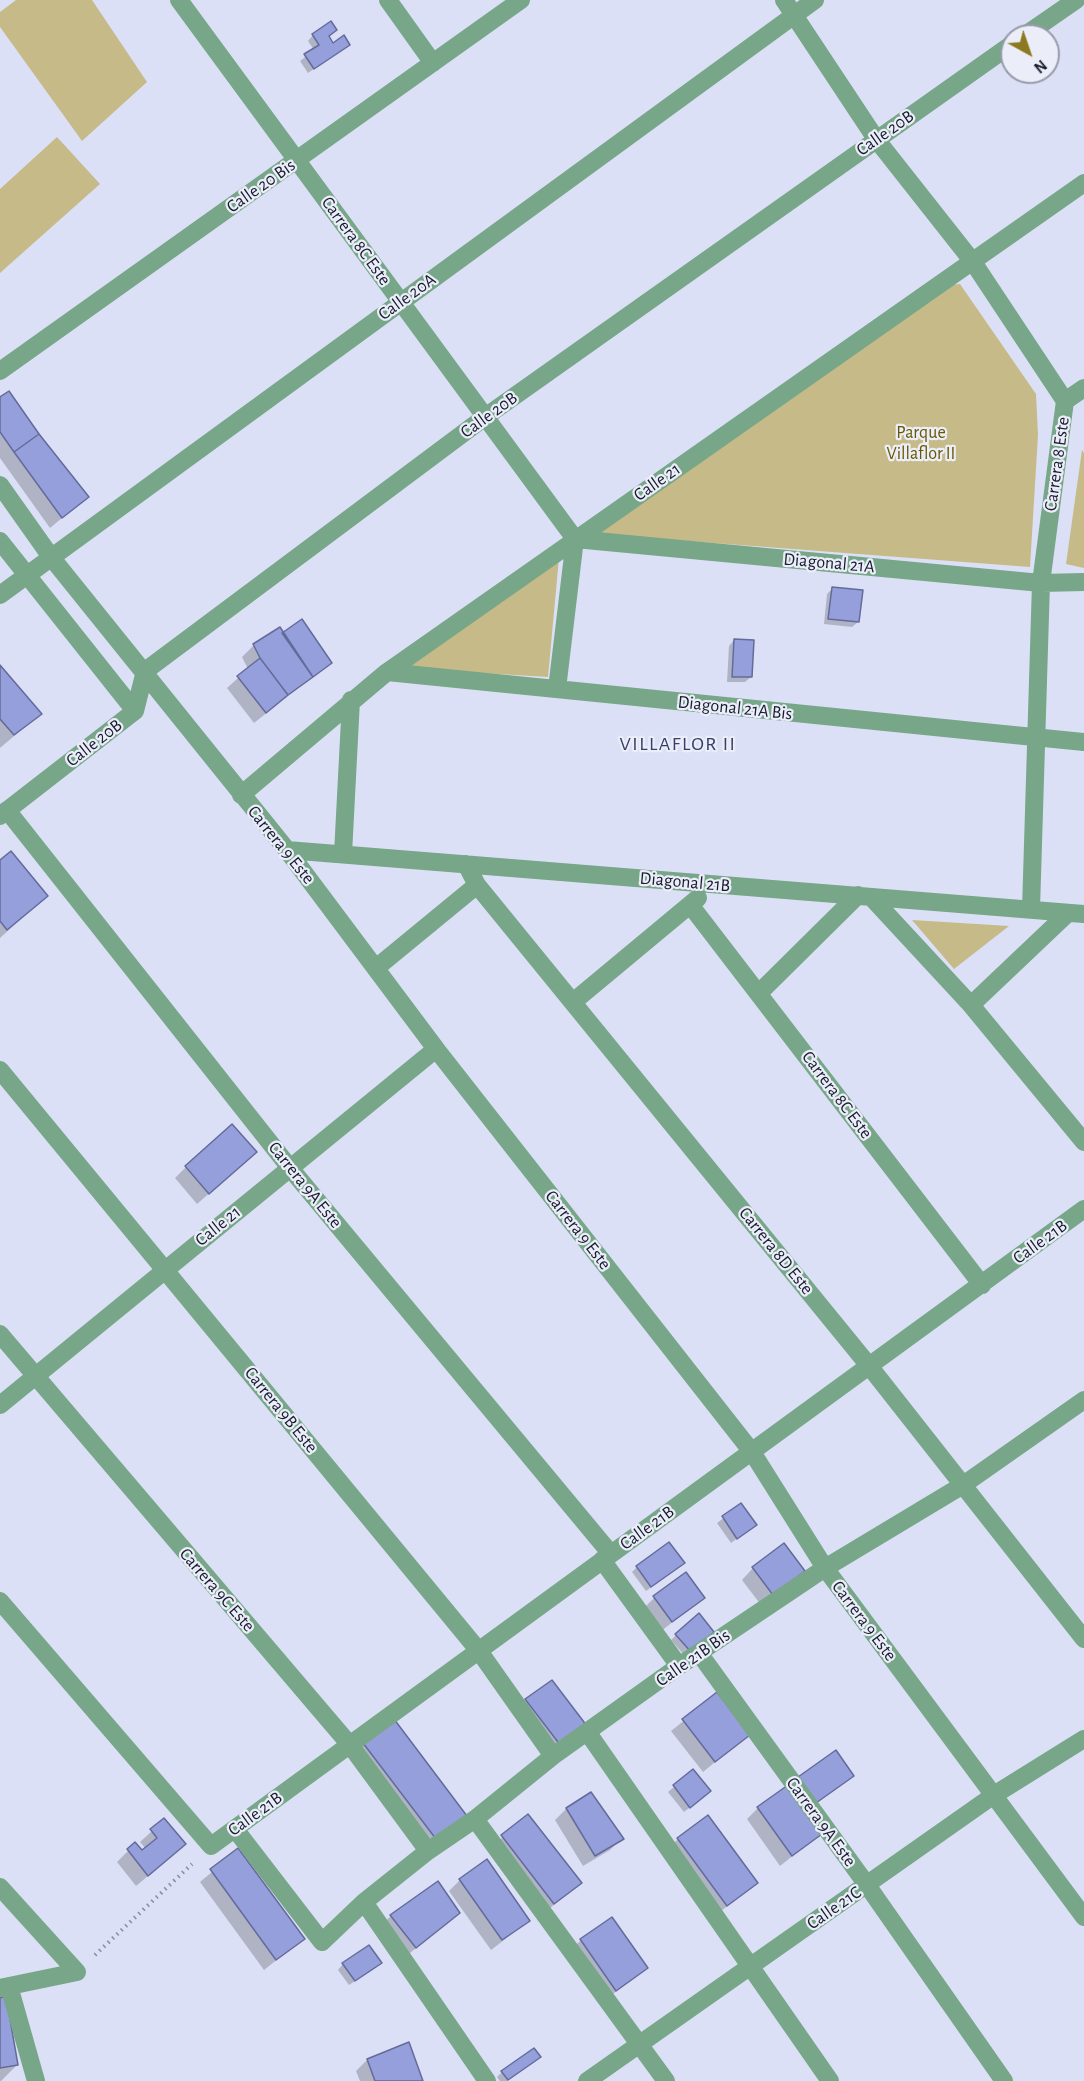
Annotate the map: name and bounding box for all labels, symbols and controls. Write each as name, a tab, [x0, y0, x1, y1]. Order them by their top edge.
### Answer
north arrow	[1000, 24, 1060, 84]
text: N	[1031, 57, 1050, 76]
street label: Calle 20B	[852, 105, 918, 161]
street label: Calle 20 Bis	[222, 154, 300, 218]
street label: Carrera 8C Este	[317, 192, 395, 290]
street label: Calle 20A	[374, 269, 440, 325]
street label: Calle 20B	[456, 387, 522, 443]
street label: Carrera 8 Este	[1040, 415, 1074, 513]
park label: Parque Villaflor II	[887, 422, 955, 464]
street label: Calle 21	[629, 458, 685, 506]
street label: Diagonal 21A	[782, 548, 876, 578]
street label: Diagonal 21A Bis	[677, 691, 793, 725]
street label: Calle 20B	[62, 714, 126, 772]
district label: VILLAFLOR II	[620, 732, 736, 756]
street label: Carrera 9 Este	[243, 801, 319, 889]
street label: Diagonal 21B	[639, 867, 731, 897]
street label: Carrera 8C Este	[797, 1047, 877, 1143]
street label: Carrera 9A Este	[263, 1137, 347, 1233]
street label: Carrera 9 Este	[540, 1186, 616, 1274]
street label: Calle 21	[191, 1201, 245, 1251]
street label: Carrera 8D Este	[734, 1203, 818, 1299]
street label: Calle 21B	[1009, 1215, 1071, 1269]
street label: Carrera 9B Este	[240, 1363, 322, 1457]
street label: Calle 21B	[616, 1501, 678, 1555]
street label: Carrera 9C Este	[175, 1544, 259, 1636]
street label: Carrera 9 Este	[827, 1577, 901, 1665]
street label: Calle 21B Bis	[652, 1625, 734, 1691]
street label: Carrera 9A Este	[781, 1773, 861, 1871]
street label: Calle 21B	[224, 1787, 286, 1841]
street label: Calle 21C	[803, 1881, 865, 1935]

